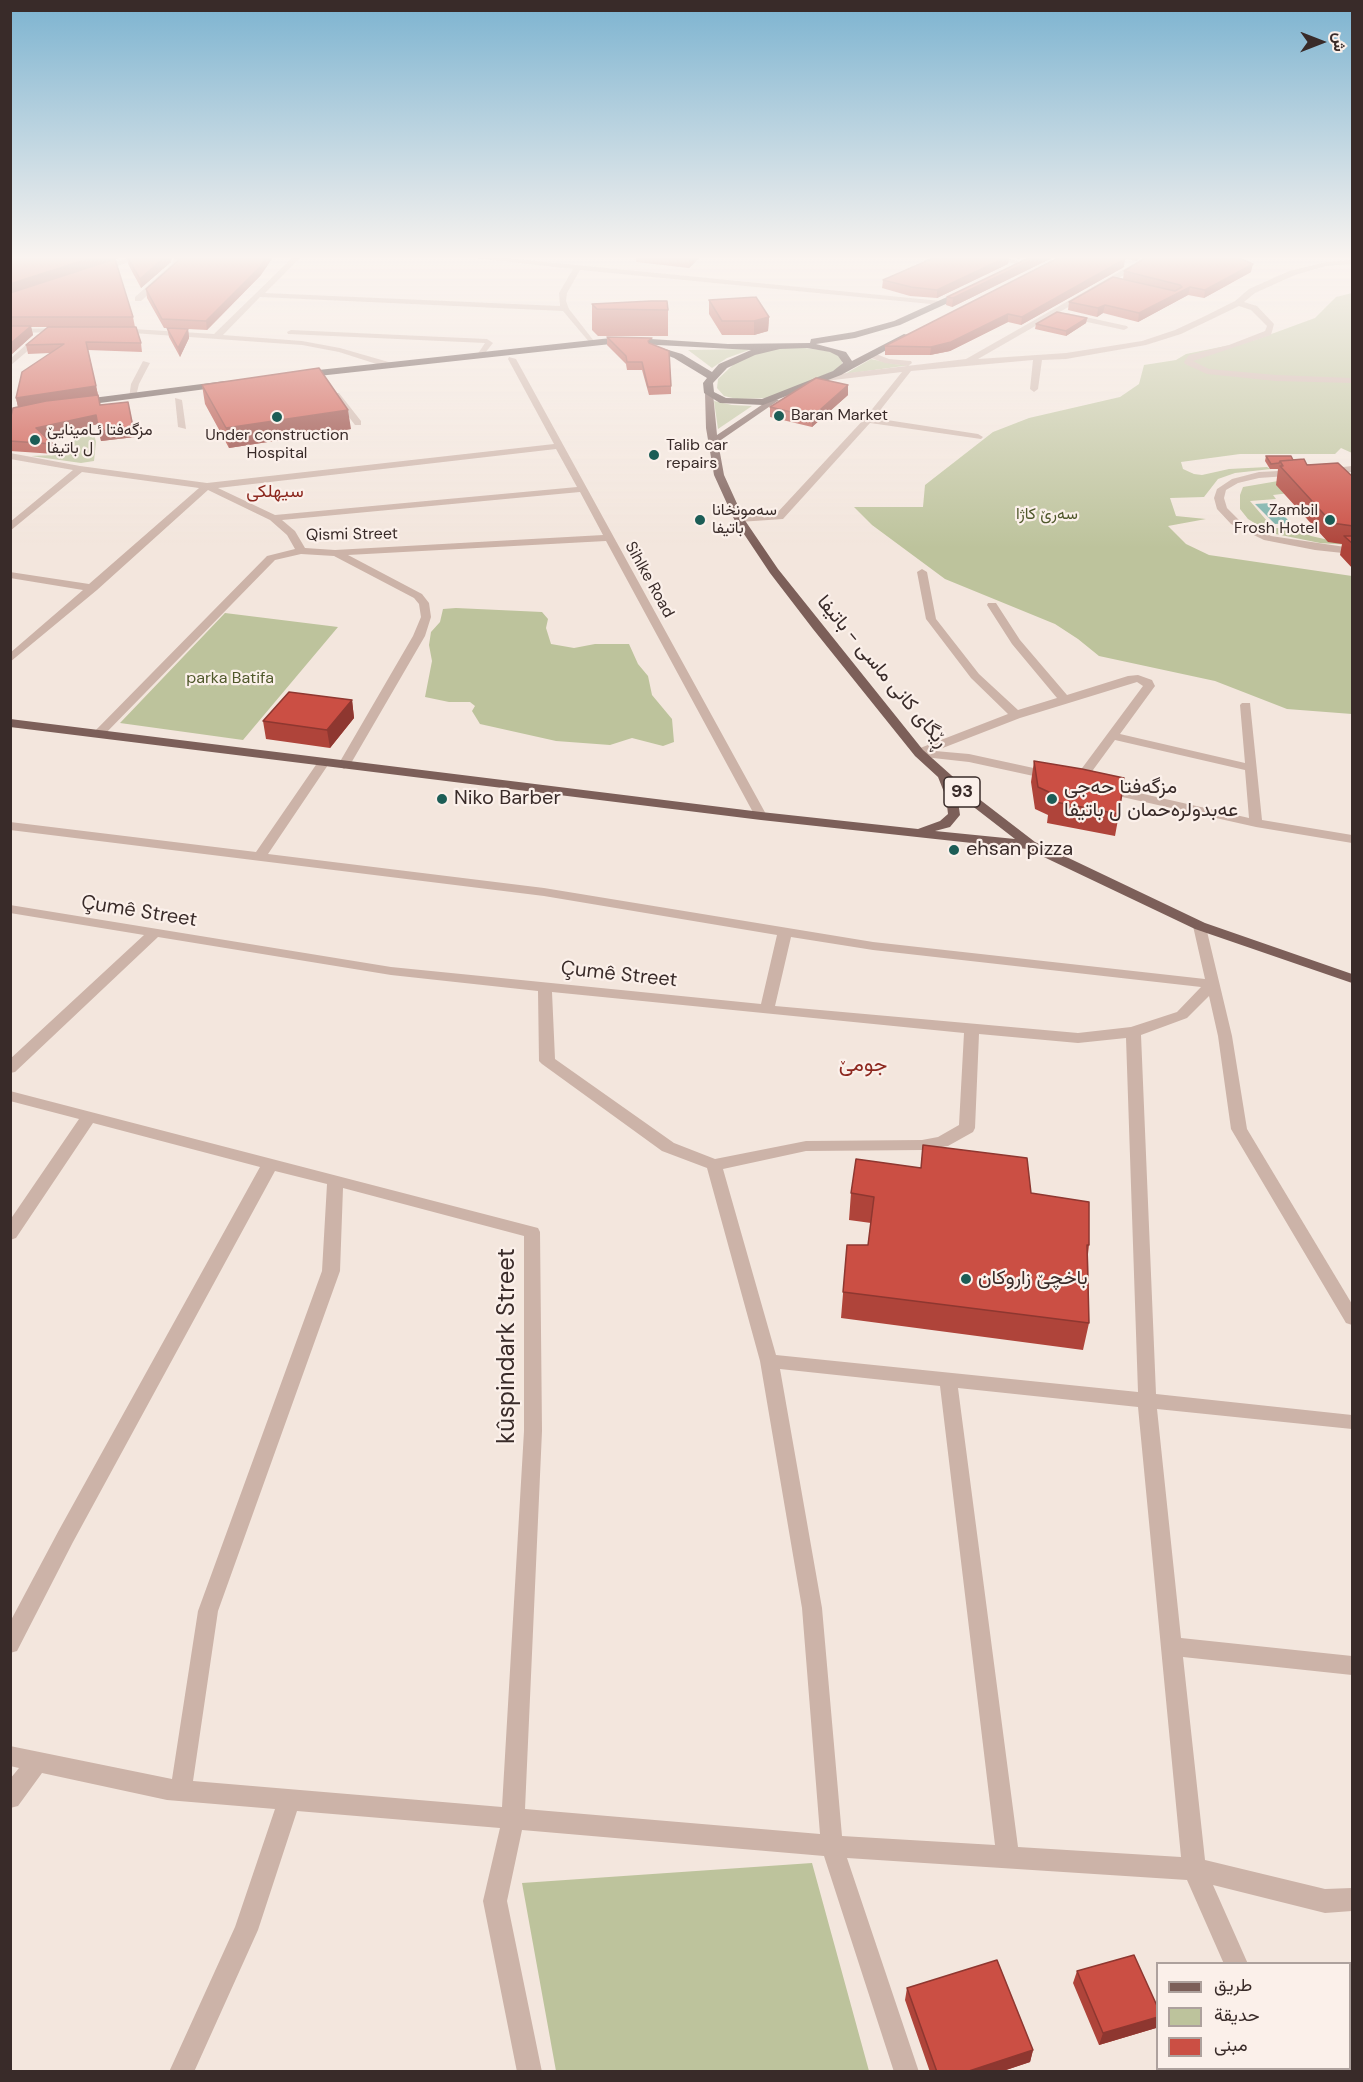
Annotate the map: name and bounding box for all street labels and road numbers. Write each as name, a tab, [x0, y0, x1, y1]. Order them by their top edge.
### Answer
street label: Qismi Street	[306, 525, 398, 545]
street label: Sihlke Road	[620, 539, 678, 621]
street label: ڕێگای کانی ماسی - باتيفا	[811, 591, 953, 753]
road number: 93	[944, 777, 980, 807]
street label: Çumê Street	[79, 891, 199, 933]
street label: Çumê Street	[560, 957, 678, 993]
street label: kûspindark Street	[494, 1248, 522, 1444]

